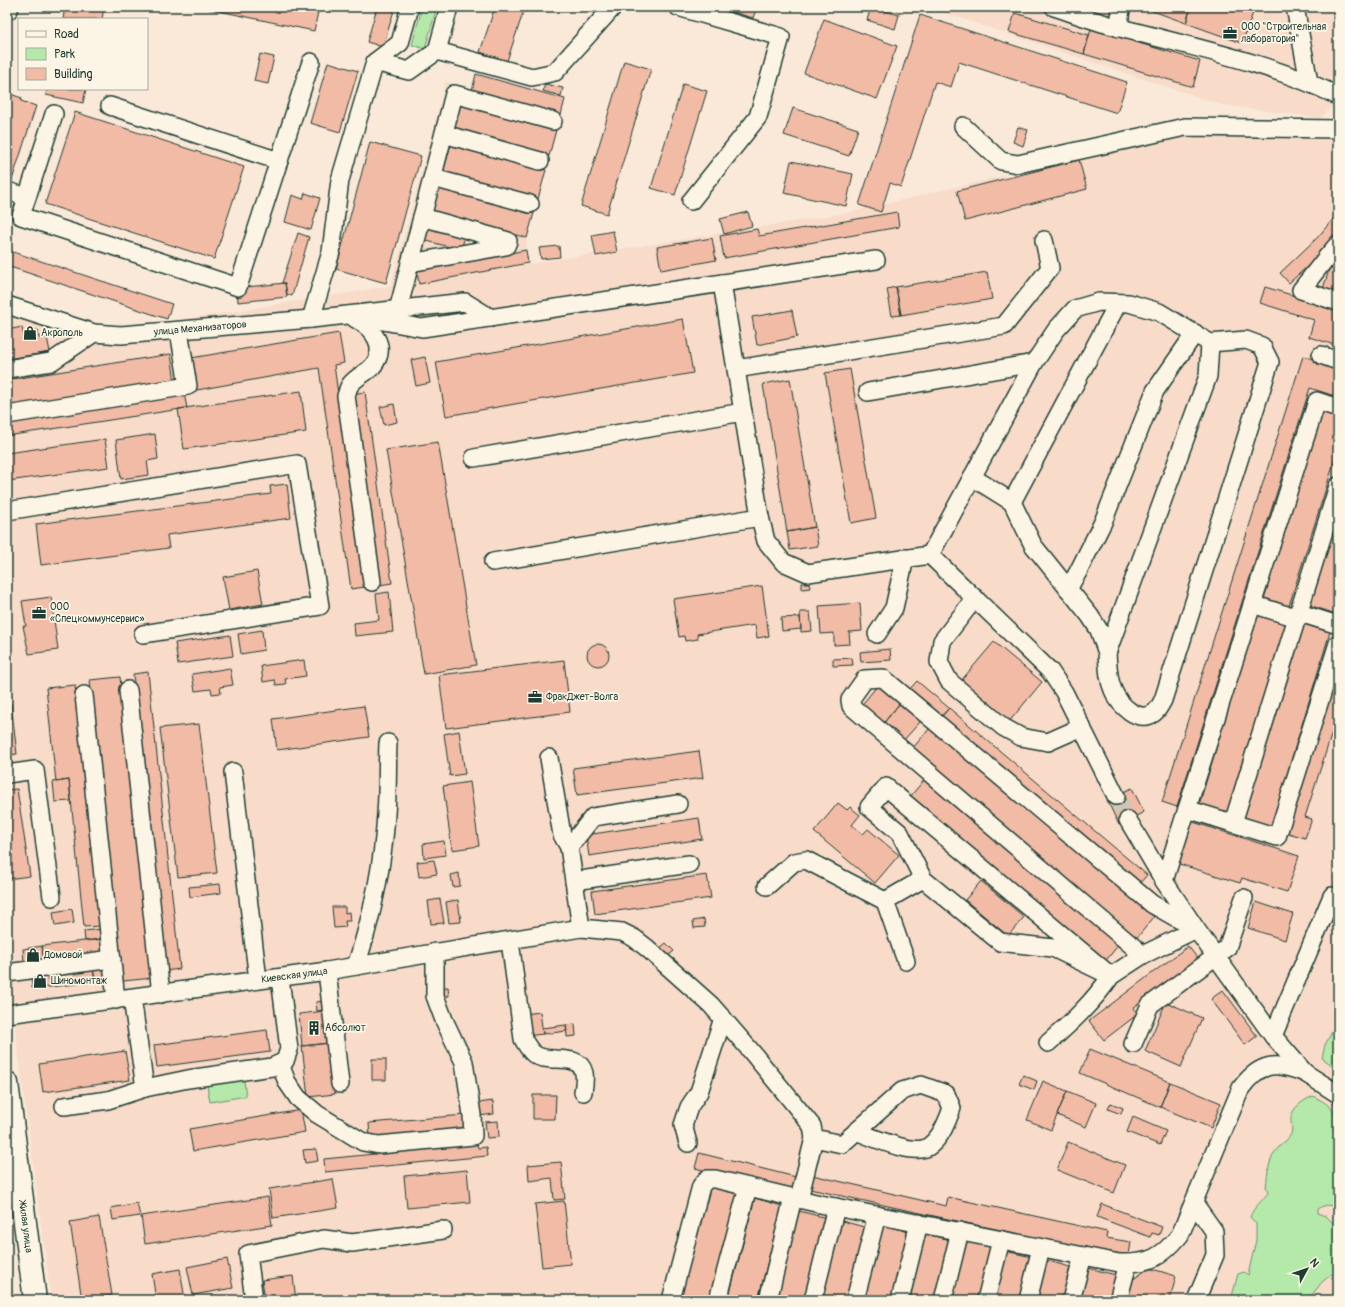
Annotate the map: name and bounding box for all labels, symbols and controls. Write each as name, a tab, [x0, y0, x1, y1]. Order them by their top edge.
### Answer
legend	[18, 18, 148, 90]
place label: ООО "Строительная лаборатория"	[1241, 21, 1326, 45]
office icon: ООО "Строительная лаборатория"	[1222, 25, 1238, 41]
text: Road	[54, 27, 79, 42]
text: Park	[54, 47, 75, 62]
text: Building	[54, 67, 93, 82]
street label: улица Механизаторов	[152, 318, 247, 338]
shop icon: Акрополь	[22, 325, 38, 341]
place label: Акрополь	[41, 327, 83, 339]
place label: ООО «Спецкоммунсервис»	[50, 601, 145, 625]
office icon: ООО «Спецкоммунсервис»	[31, 605, 47, 621]
office icon: ФракДжет-Волга	[527, 689, 543, 705]
place label: ФракДжет-Волга	[546, 691, 619, 703]
shop icon: Домовой	[25, 947, 41, 963]
place label: Домовой	[43, 949, 83, 961]
street label: Киевская улица	[261, 965, 329, 986]
shop icon: Шиномонтаж	[32, 973, 48, 989]
place label: Шиномонтаж	[51, 975, 108, 987]
building icon: Абсолют	[306, 1020, 322, 1036]
place label: Абсолют	[325, 1022, 366, 1034]
street label: Жилая улица	[16, 1198, 35, 1254]
north arrow	[1287, 1249, 1327, 1289]
text: N	[1307, 1256, 1322, 1270]

